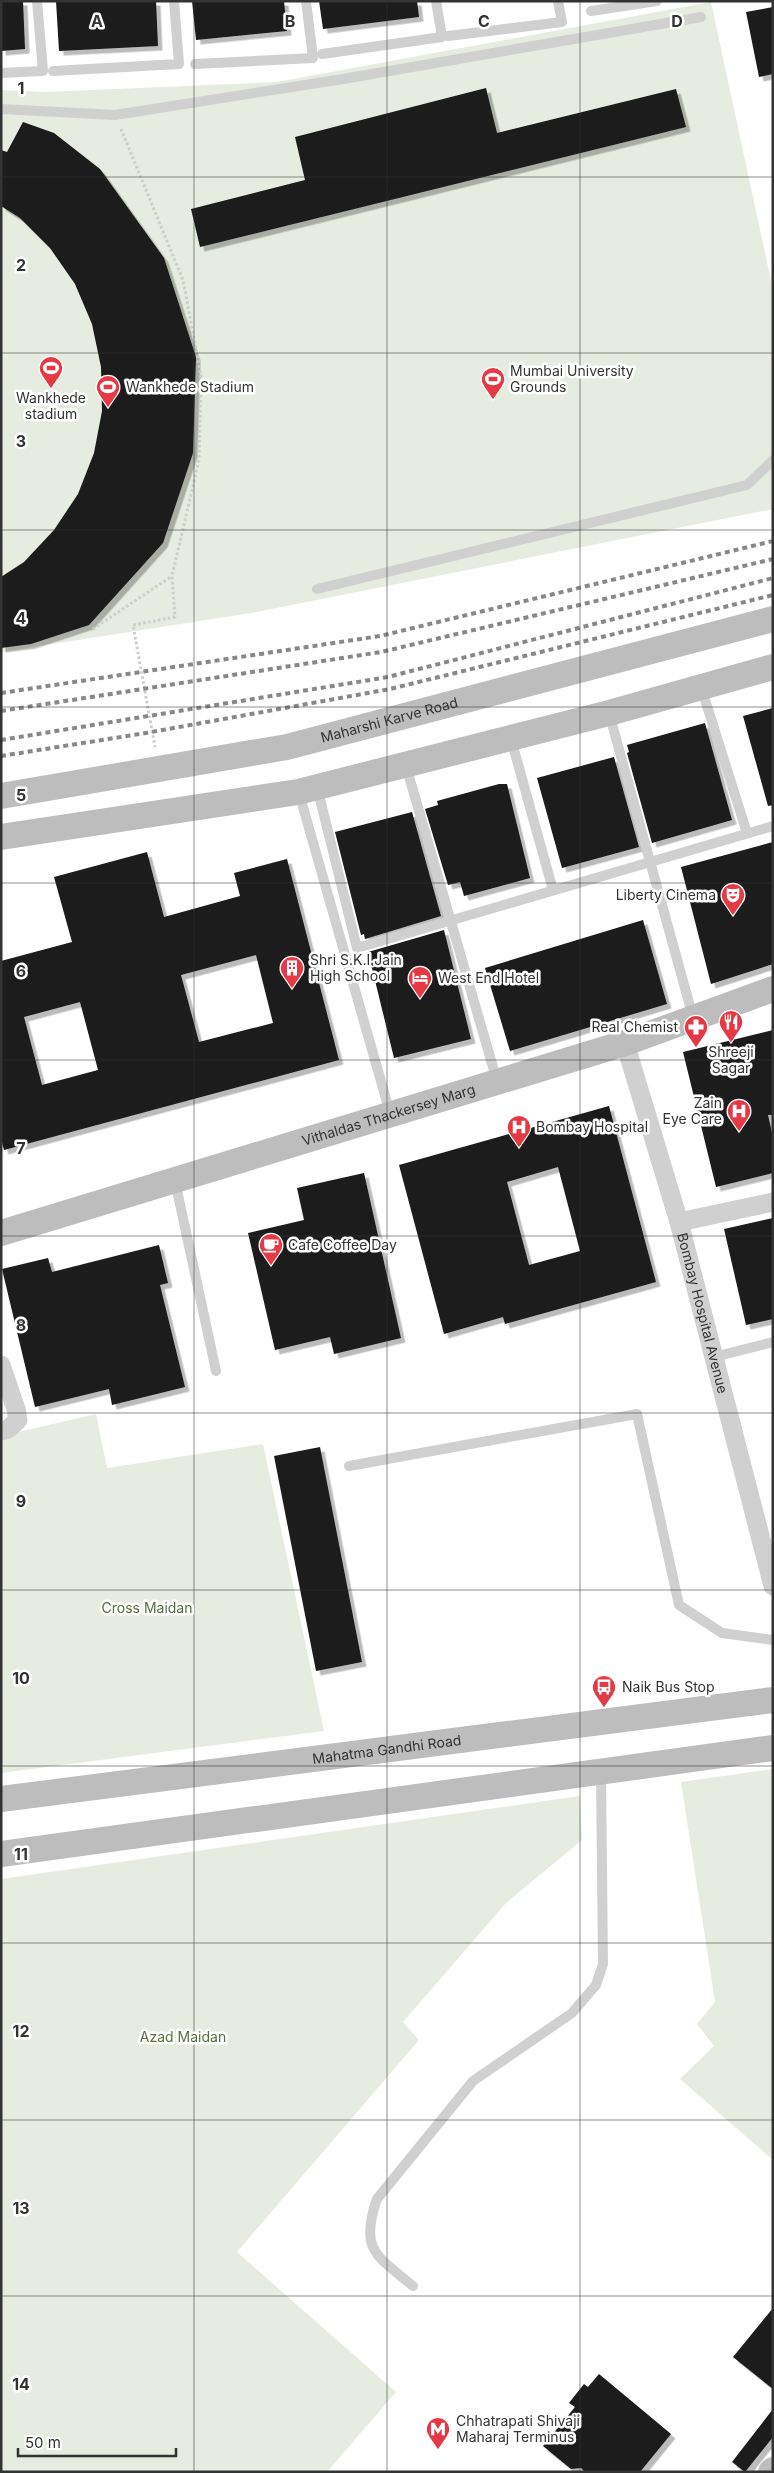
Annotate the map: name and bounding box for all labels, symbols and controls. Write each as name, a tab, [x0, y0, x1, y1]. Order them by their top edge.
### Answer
text: A	[91, 11, 103, 31]
text: B	[285, 11, 295, 31]
text: C	[478, 11, 490, 31]
text: D	[671, 11, 683, 31]
text: 1	[18, 78, 24, 98]
text: 2	[16, 255, 26, 275]
sports icon: Wankhede stadium	[38, 355, 64, 389]
place label: Mumbai University Grounds	[510, 362, 634, 395]
sports icon: Mumbai University Grounds	[480, 366, 506, 400]
sports icon: Wankhede Stadium	[95, 374, 121, 408]
place label: Wankhede Stadium	[126, 378, 254, 395]
place label: Wankhede stadium	[16, 389, 86, 422]
text: 3	[16, 431, 26, 451]
text: 4	[16, 608, 27, 628]
street label: Maharshi Karve Road	[319, 693, 460, 746]
text: 5	[16, 785, 26, 805]
theatre icon: Liberty Cinema	[720, 882, 746, 916]
place label: Liberty Cinema	[616, 886, 716, 903]
place label: Shri S.K.I.Jain High School	[310, 951, 402, 984]
building icon: Shri S.K.I.Jain High School	[279, 955, 305, 989]
text: 6	[16, 961, 26, 981]
hotel icon: West End Hotel	[407, 965, 433, 999]
place label: West End Hotel	[438, 969, 539, 986]
restaurant icon: Shreeji Sagar	[718, 1009, 744, 1043]
pharmacy icon: Real Chemist	[683, 1014, 709, 1048]
place label: Real Chemist	[591, 1018, 678, 1035]
place label: Shreeji Sagar	[708, 1043, 754, 1076]
street label: Vithaldas Thackersey Marg	[300, 1080, 477, 1149]
place label: Zain Eye Care	[663, 1094, 722, 1127]
hospital icon: Zain Eye Care	[726, 1098, 752, 1132]
hospital icon: Bombay Hospital	[506, 1114, 532, 1148]
place label: Bombay Hospital	[536, 1118, 648, 1135]
text: 7	[16, 1138, 26, 1158]
street label: Bombay Hospital Avenue	[674, 1231, 732, 1395]
cafe icon: Cafe Coffee Day	[258, 1232, 284, 1266]
place label: Cafe Coffee Day	[288, 1236, 397, 1253]
text: 8	[16, 1315, 26, 1335]
text: 9	[16, 1491, 26, 1511]
park label: Cross Maidan	[102, 1599, 192, 1616]
text: 10	[12, 1668, 30, 1688]
bus stop icon: Naik Bus Stop	[591, 1674, 617, 1708]
place label: Naik Bus Stop	[622, 1678, 715, 1695]
street label: Mahatma Gandhi Road	[311, 1731, 462, 1767]
text: 11	[14, 1844, 28, 1864]
text: 12	[13, 2021, 29, 2041]
park label: Azad Maidan	[140, 2028, 226, 2045]
text: 13	[12, 2198, 30, 2218]
text: 14	[12, 2374, 30, 2394]
place label: Chhatrapati Shivaji Maharaj Terminus	[456, 2412, 580, 2445]
metro station icon: Chhatrapati Shivaji Maharaj Terminus	[425, 2416, 451, 2450]
scale bar	[18, 2426, 175, 2458]
text: 50 m	[25, 2433, 61, 2452]

